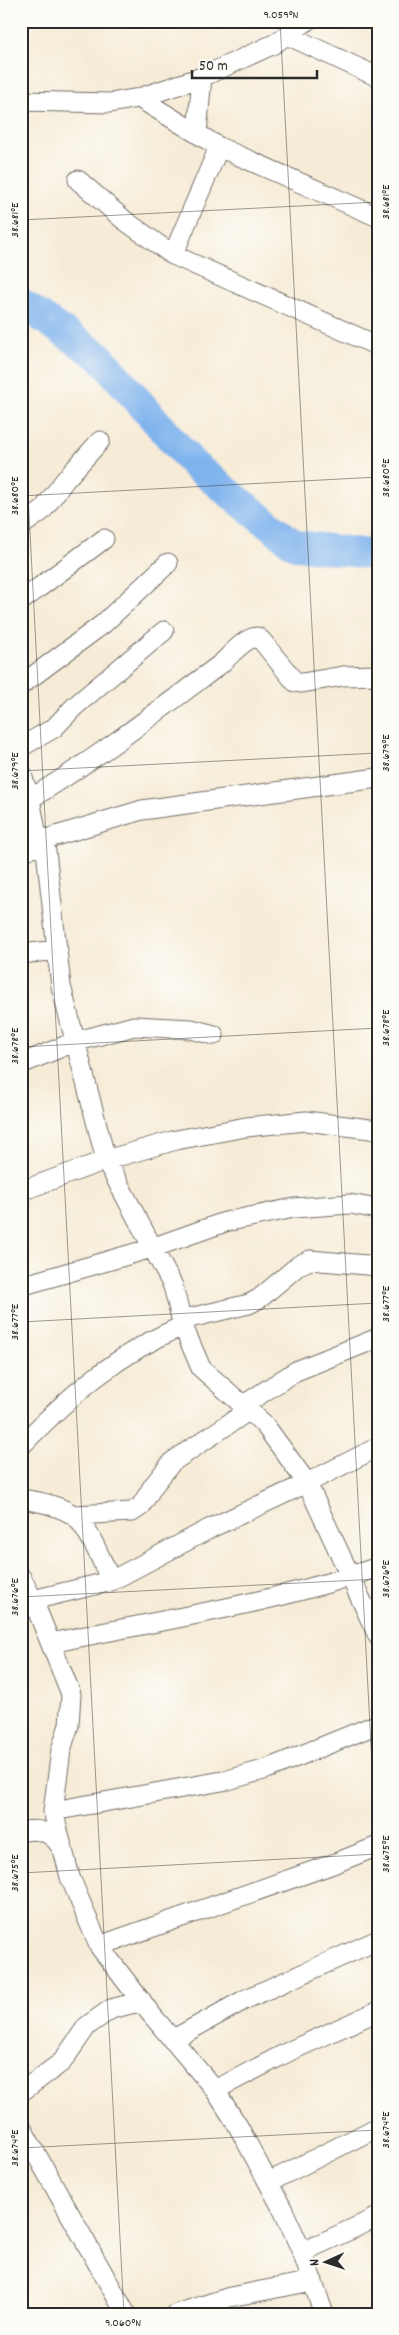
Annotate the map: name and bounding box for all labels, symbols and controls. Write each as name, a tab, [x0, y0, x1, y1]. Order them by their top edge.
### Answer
text: 9.059°N	[264, 7, 298, 24]
scale bar	[192, 48, 316, 80]
text: 50 m	[199, 56, 228, 78]
text: 38.681°E	[378, 184, 395, 219]
text: 38.681°E	[7, 202, 24, 237]
text: 38.680°E	[378, 458, 395, 497]
text: 38.680°E	[7, 476, 24, 515]
text: 38.679°E	[378, 734, 395, 772]
text: 38.679°E	[7, 752, 24, 790]
text: 38.678°E	[378, 1009, 395, 1046]
text: 38.678°E	[7, 1027, 24, 1064]
text: 38.677°E	[378, 1285, 395, 1322]
text: 38.677°E	[7, 1303, 24, 1340]
text: 38.676°E	[378, 1560, 395, 1598]
text: 38.676°E	[7, 1578, 24, 1616]
text: 38.675°E	[378, 1835, 395, 1873]
text: 38.675°E	[7, 1854, 24, 1892]
text: 38.674°E	[378, 2111, 395, 2148]
text: 38.674°E	[7, 2129, 24, 2166]
north arrow	[302, 2238, 352, 2288]
text: N	[305, 2259, 325, 2267]
text: 9.060°N	[105, 2315, 141, 2332]

